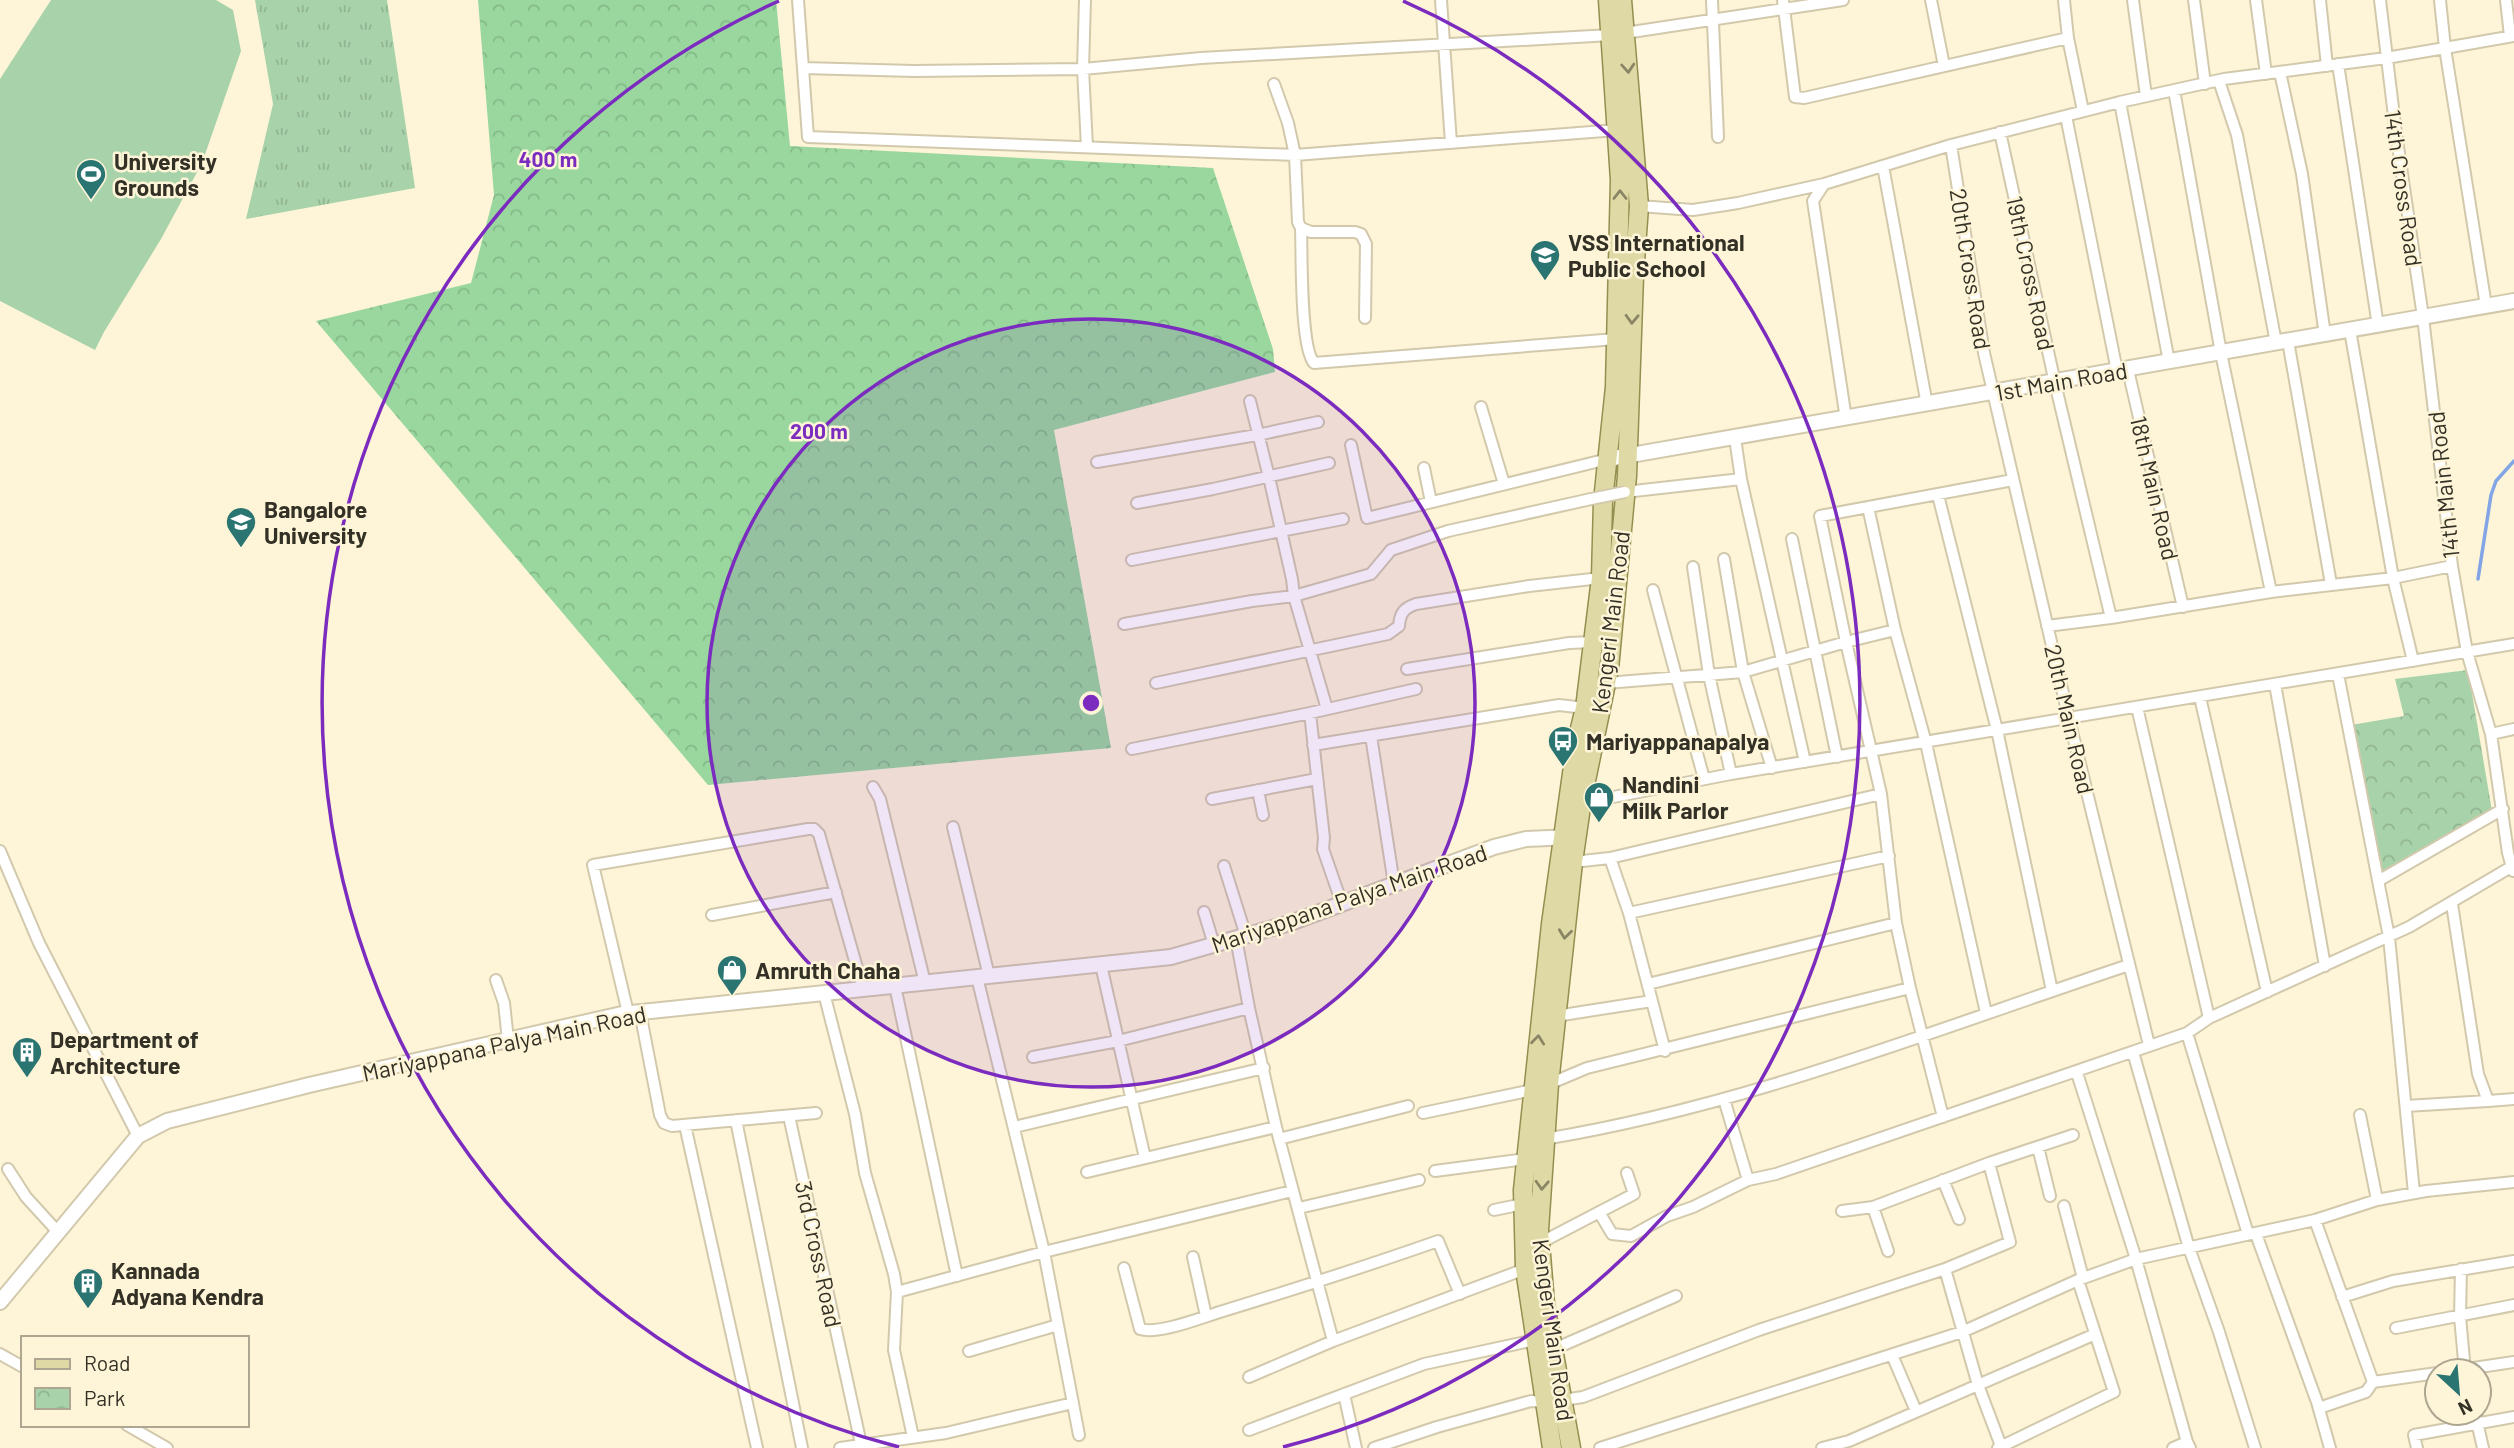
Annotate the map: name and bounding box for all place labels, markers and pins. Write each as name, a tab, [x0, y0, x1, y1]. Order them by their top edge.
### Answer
place label: University Grounds	[114, 147, 217, 201]
sports icon: University Grounds	[74, 157, 108, 201]
place label: VSS International Public School	[1568, 228, 1745, 282]
school or university icon: VSS International Public School	[1528, 238, 1562, 282]
place label: Bangalore University	[264, 495, 367, 549]
school or university icon: Bangalore University	[224, 505, 258, 549]
centre of rings	[1079, 691, 1103, 715]
bus stop icon: Mariyappanapalya	[1546, 724, 1580, 768]
place label: Mariyappanapalya	[1586, 727, 1769, 755]
place label: Nandini Milk Parlor	[1622, 770, 1729, 824]
shop icon: Nandini Milk Parlor	[1582, 780, 1616, 824]
shop icon: Amruth Chaha	[715, 953, 749, 997]
place label: Amruth Chaha	[755, 956, 900, 984]
place label: Department of Architecture	[50, 1025, 199, 1079]
building icon: Department of Architecture	[10, 1035, 44, 1079]
place label: Kannada Adyana Kendra	[111, 1256, 264, 1310]
building icon: Kannada Adyana Kendra	[71, 1266, 105, 1310]

